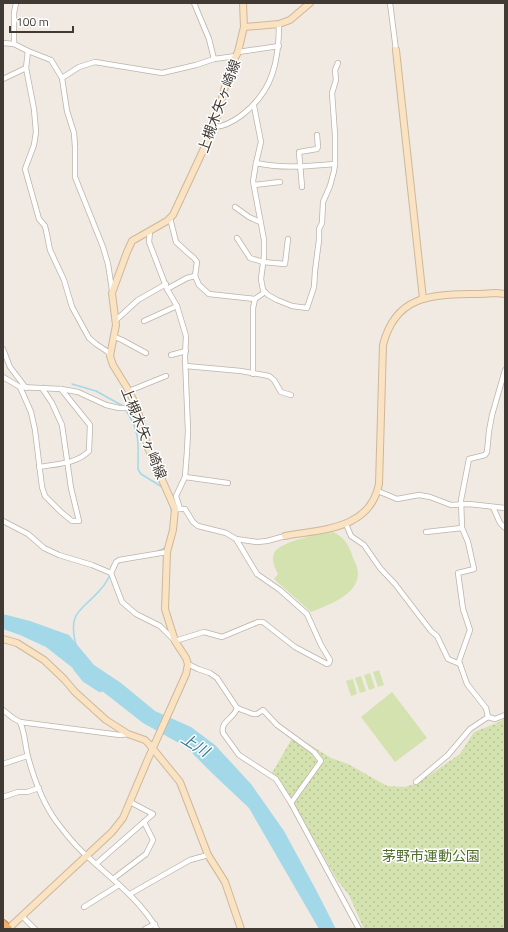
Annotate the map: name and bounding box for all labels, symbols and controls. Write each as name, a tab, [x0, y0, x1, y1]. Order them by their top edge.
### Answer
scale bar	[10, 8, 73, 34]
text: 100 m	[16, 12, 49, 31]
street label: 上槻木矢ヶ崎線	[192, 56, 245, 155]
street label: 上槻木矢ヶ崎線	[116, 383, 173, 482]
water label: 上川	[176, 727, 216, 763]
park label: 茅野市運動公園	[382, 845, 480, 866]

